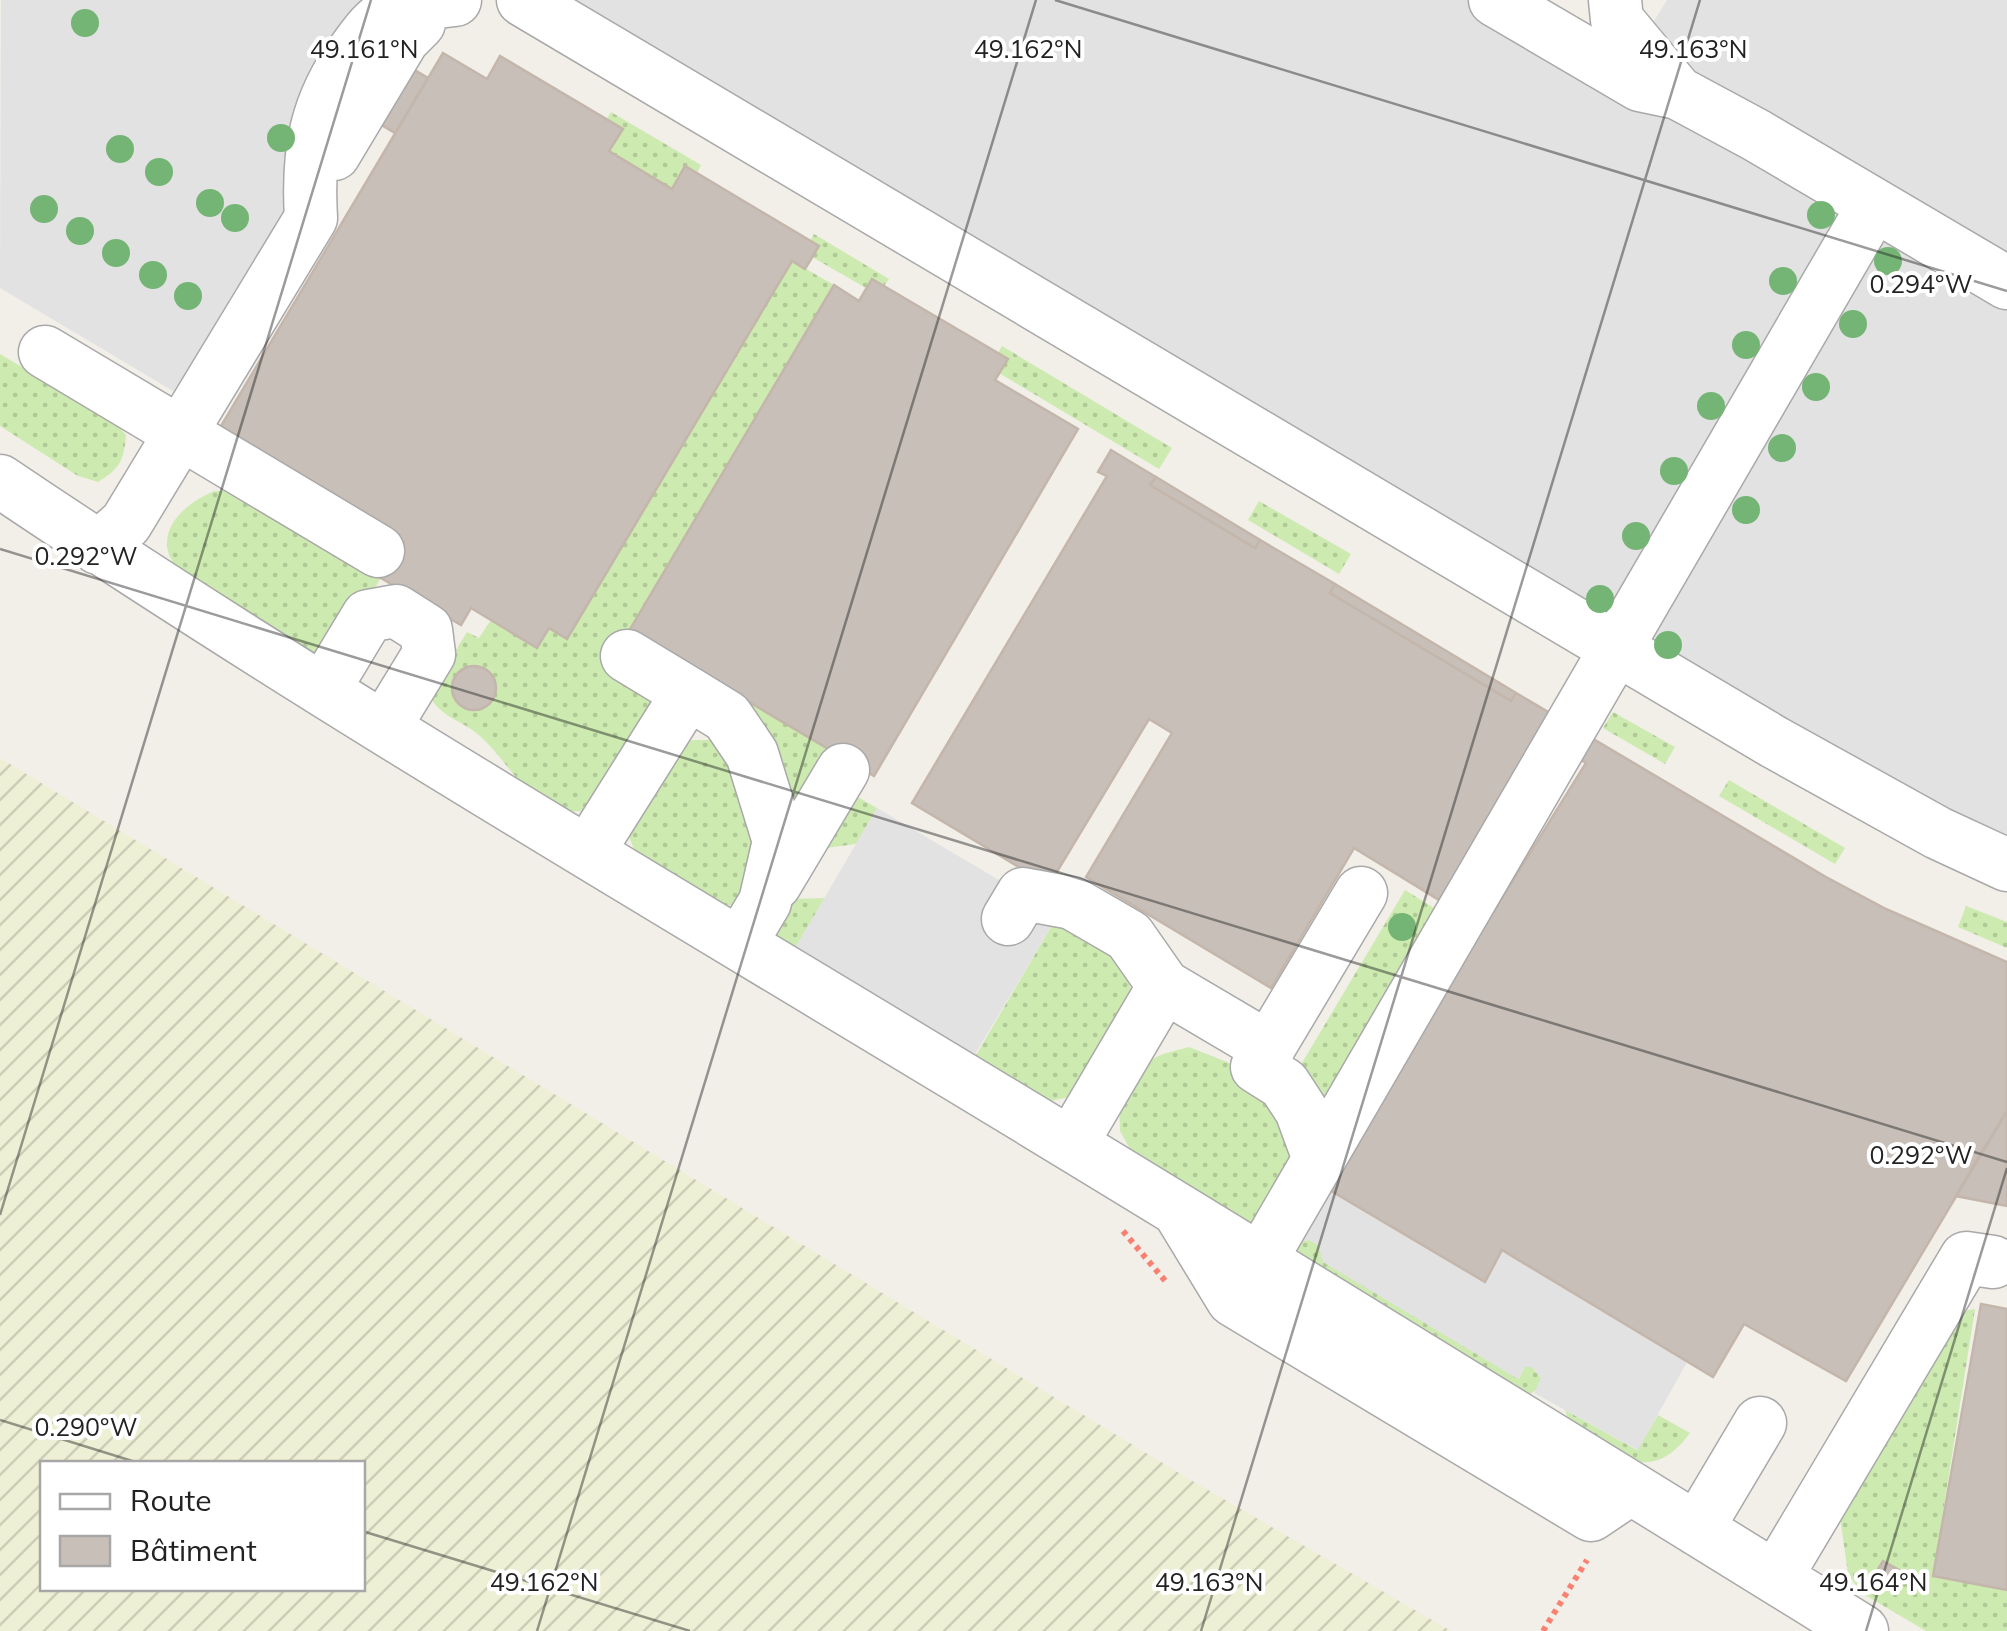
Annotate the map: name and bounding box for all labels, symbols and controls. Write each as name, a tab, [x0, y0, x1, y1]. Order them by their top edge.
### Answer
text: 49.161°N	[310, 33, 418, 64]
text: 49.162°N	[974, 33, 1082, 64]
text: 49.163°N	[1639, 33, 1747, 64]
text: 0.294°W	[1869, 268, 1973, 299]
text: 0.292°W	[34, 540, 138, 571]
text: 0.292°W	[1869, 1139, 1973, 1170]
text: 0.290°W	[34, 1411, 138, 1442]
legend	[40, 1461, 365, 1591]
text: Route	[130, 1481, 212, 1519]
text: Bâtiment	[130, 1531, 257, 1569]
text: 49.162°N	[490, 1566, 598, 1597]
text: 49.163°N	[1155, 1566, 1263, 1597]
text: 49.164°N	[1819, 1566, 1927, 1597]

